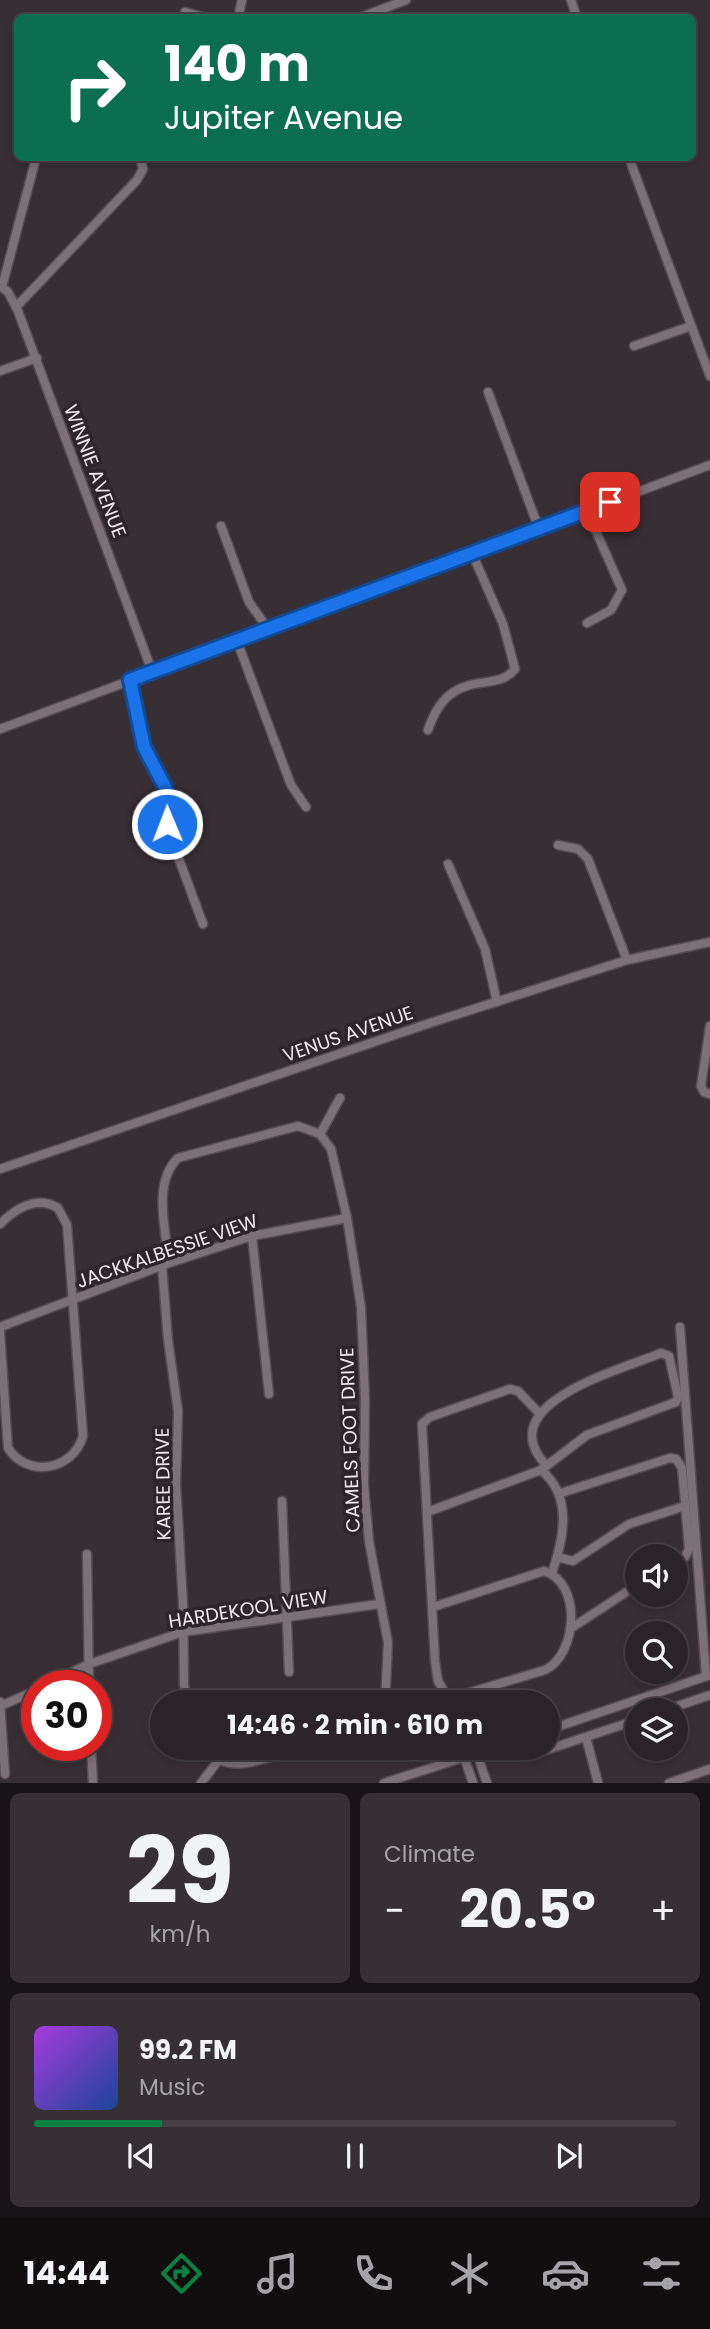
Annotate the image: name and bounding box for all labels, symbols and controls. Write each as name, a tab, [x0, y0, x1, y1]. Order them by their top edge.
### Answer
text: 140 m	[164, 30, 310, 98]
icon: right	[49, 42, 140, 133]
text: Jupiter Avenue	[164, 95, 403, 140]
street label: WINNIE AVENUE	[57, 400, 133, 542]
pin	[580, 472, 640, 532]
icon: arrive	[591, 483, 629, 521]
position arrow	[130, 787, 204, 861]
street label: VENUS AVENUE	[279, 999, 417, 1069]
street label: JACKKALBESSIE VIEW	[73, 1207, 262, 1295]
street label: CAMELS FOOT DRIVE	[333, 1347, 367, 1533]
street label: KAREE DRIVE	[149, 1427, 177, 1541]
map controls	[625, 1544, 688, 1761]
button: sound	[625, 1544, 688, 1607]
street label: HARDEKOOL VIEW	[166, 1583, 330, 1635]
button: search	[625, 1621, 688, 1684]
speed limit sign: 30	[21, 1670, 112, 1761]
button: layers	[625, 1698, 688, 1761]
text: 14:46 · 2 min · 610 m	[227, 1707, 483, 1743]
text: 29	[126, 1807, 234, 1935]
text: Climate	[384, 1838, 475, 1870]
text: 20.5°	[459, 1873, 596, 1946]
text: −	[384, 1884, 405, 1937]
text: +	[650, 1884, 676, 1937]
text: km/h	[149, 1918, 211, 1950]
text: 99.2 FM	[139, 2032, 237, 2068]
text: Music	[139, 2071, 205, 2103]
icon: previous	[122, 2137, 160, 2175]
icon: pause	[336, 2137, 374, 2175]
icon: next	[550, 2137, 588, 2175]
icon: directions	[157, 2249, 206, 2298]
icon: music	[253, 2249, 302, 2298]
icon: phone	[349, 2249, 398, 2298]
icon: climate	[445, 2249, 494, 2298]
icon: car	[541, 2249, 590, 2298]
icon: filters	[637, 2249, 686, 2298]
text: 14:44	[24, 2250, 110, 2295]

